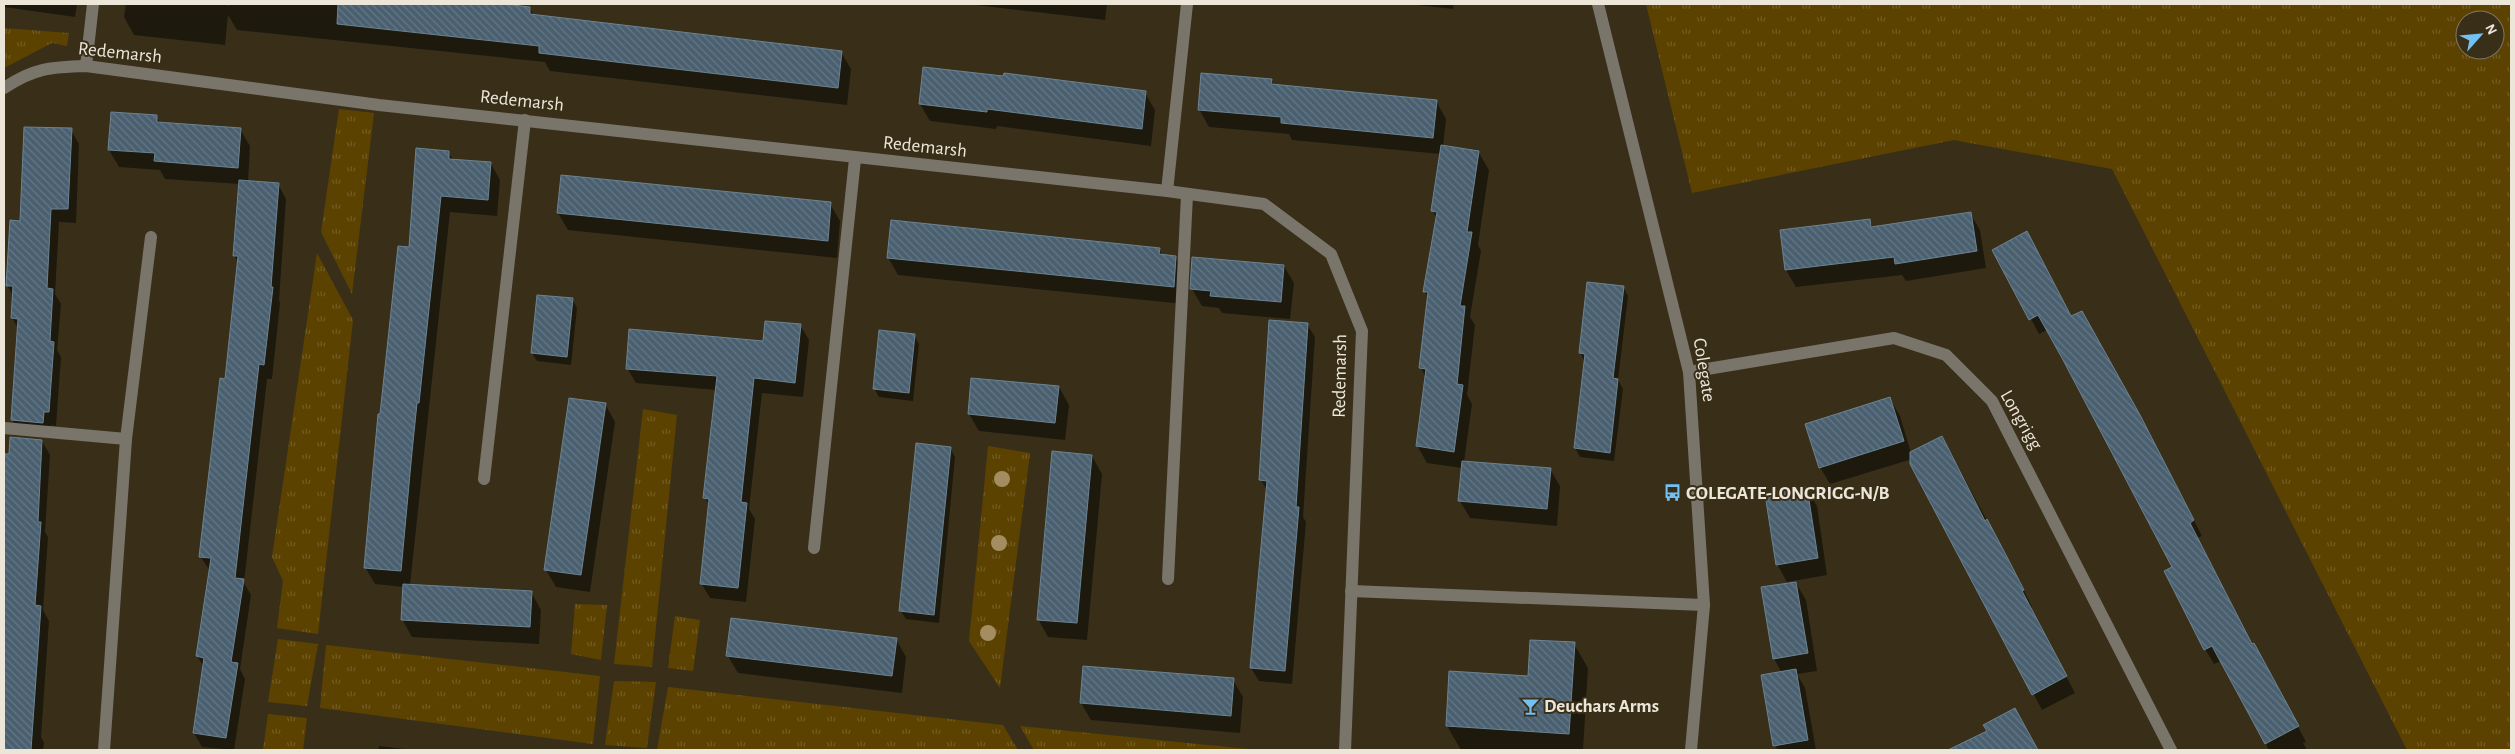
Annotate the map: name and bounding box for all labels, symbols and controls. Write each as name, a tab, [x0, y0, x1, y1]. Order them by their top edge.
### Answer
north arrow	[2455, 10, 2505, 60]
text: N	[2482, 22, 2499, 37]
street label: Redemarsh	[77, 39, 163, 67]
street label: Redemarsh	[479, 87, 565, 115]
street label: Redemarsh	[882, 133, 968, 161]
street label: Redemarsh	[1330, 334, 1350, 418]
street label: Colegate	[1690, 337, 1718, 403]
street label: Longrigg	[1997, 387, 2046, 454]
bus stop icon: COLEGATE-LONGRIGG-N/B	[1662, 483, 1682, 503]
place label: COLEGATE-LONGRIGG-N/B	[1686, 484, 1890, 503]
bar icon: Deuchars Arms	[1520, 696, 1540, 716]
place label: Deuchars Arms	[1544, 697, 1659, 716]

